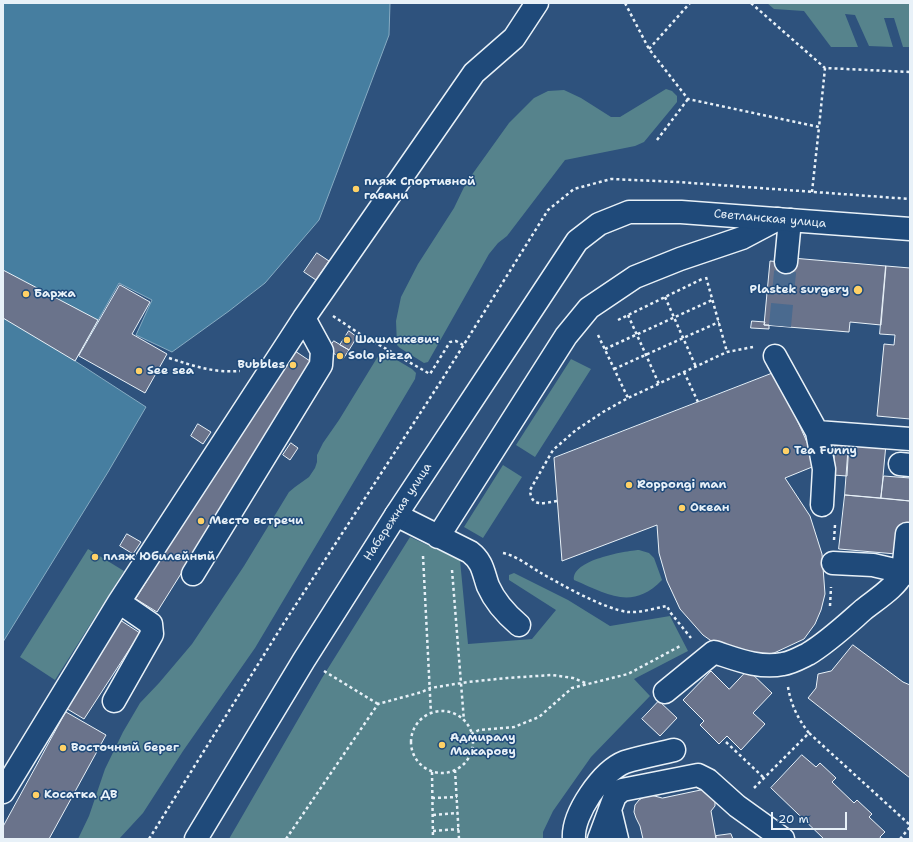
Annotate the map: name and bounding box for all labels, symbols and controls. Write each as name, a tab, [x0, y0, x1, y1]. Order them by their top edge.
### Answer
place label: пляж Спортивной гавани	[364, 175, 475, 203]
marker: пляж Спортивной гавани	[351, 184, 361, 194]
street label: Светланская улица	[713, 207, 827, 231]
place label: Plastek surgery	[750, 283, 849, 297]
marker: Plastek surgery	[852, 284, 864, 296]
place label: Баржа	[34, 287, 76, 301]
marker: Баржа	[21, 289, 31, 299]
place label: Шашлыкевич	[355, 333, 439, 347]
marker: Шашлыкевич	[342, 335, 352, 345]
place label: Solo pizza	[348, 349, 412, 363]
marker: Solo pizza	[335, 351, 345, 361]
place label: Bubbles	[237, 358, 285, 372]
marker: Bubbles	[288, 360, 298, 370]
place label: See sea	[147, 364, 194, 378]
marker: See sea	[134, 366, 144, 376]
place label: Tea Funny	[794, 444, 857, 458]
marker: Tea Funny	[781, 446, 791, 456]
street label: Набережная улица	[361, 460, 435, 564]
place label: Roppongi man	[637, 478, 727, 492]
marker: Roppongi man	[624, 480, 634, 490]
place label: Океан	[690, 501, 729, 515]
marker: Океан	[677, 503, 687, 513]
place label: Место встречи	[209, 514, 303, 528]
marker: Место встречи	[196, 516, 206, 526]
place label: пляж Юбилейный	[103, 550, 215, 564]
marker: пляж Юбилейный	[90, 552, 100, 562]
place label: Адмиралу Макарову	[450, 731, 516, 759]
marker: Адмиралу Макарову	[437, 740, 447, 750]
place label: Восточный берег	[71, 741, 179, 755]
marker: Восточный берег	[58, 743, 68, 753]
place label: Косатка ДВ	[44, 788, 117, 802]
marker: Косатка ДВ	[31, 790, 41, 800]
scale bar	[773, 804, 849, 830]
text: 20 m	[778, 811, 809, 827]

